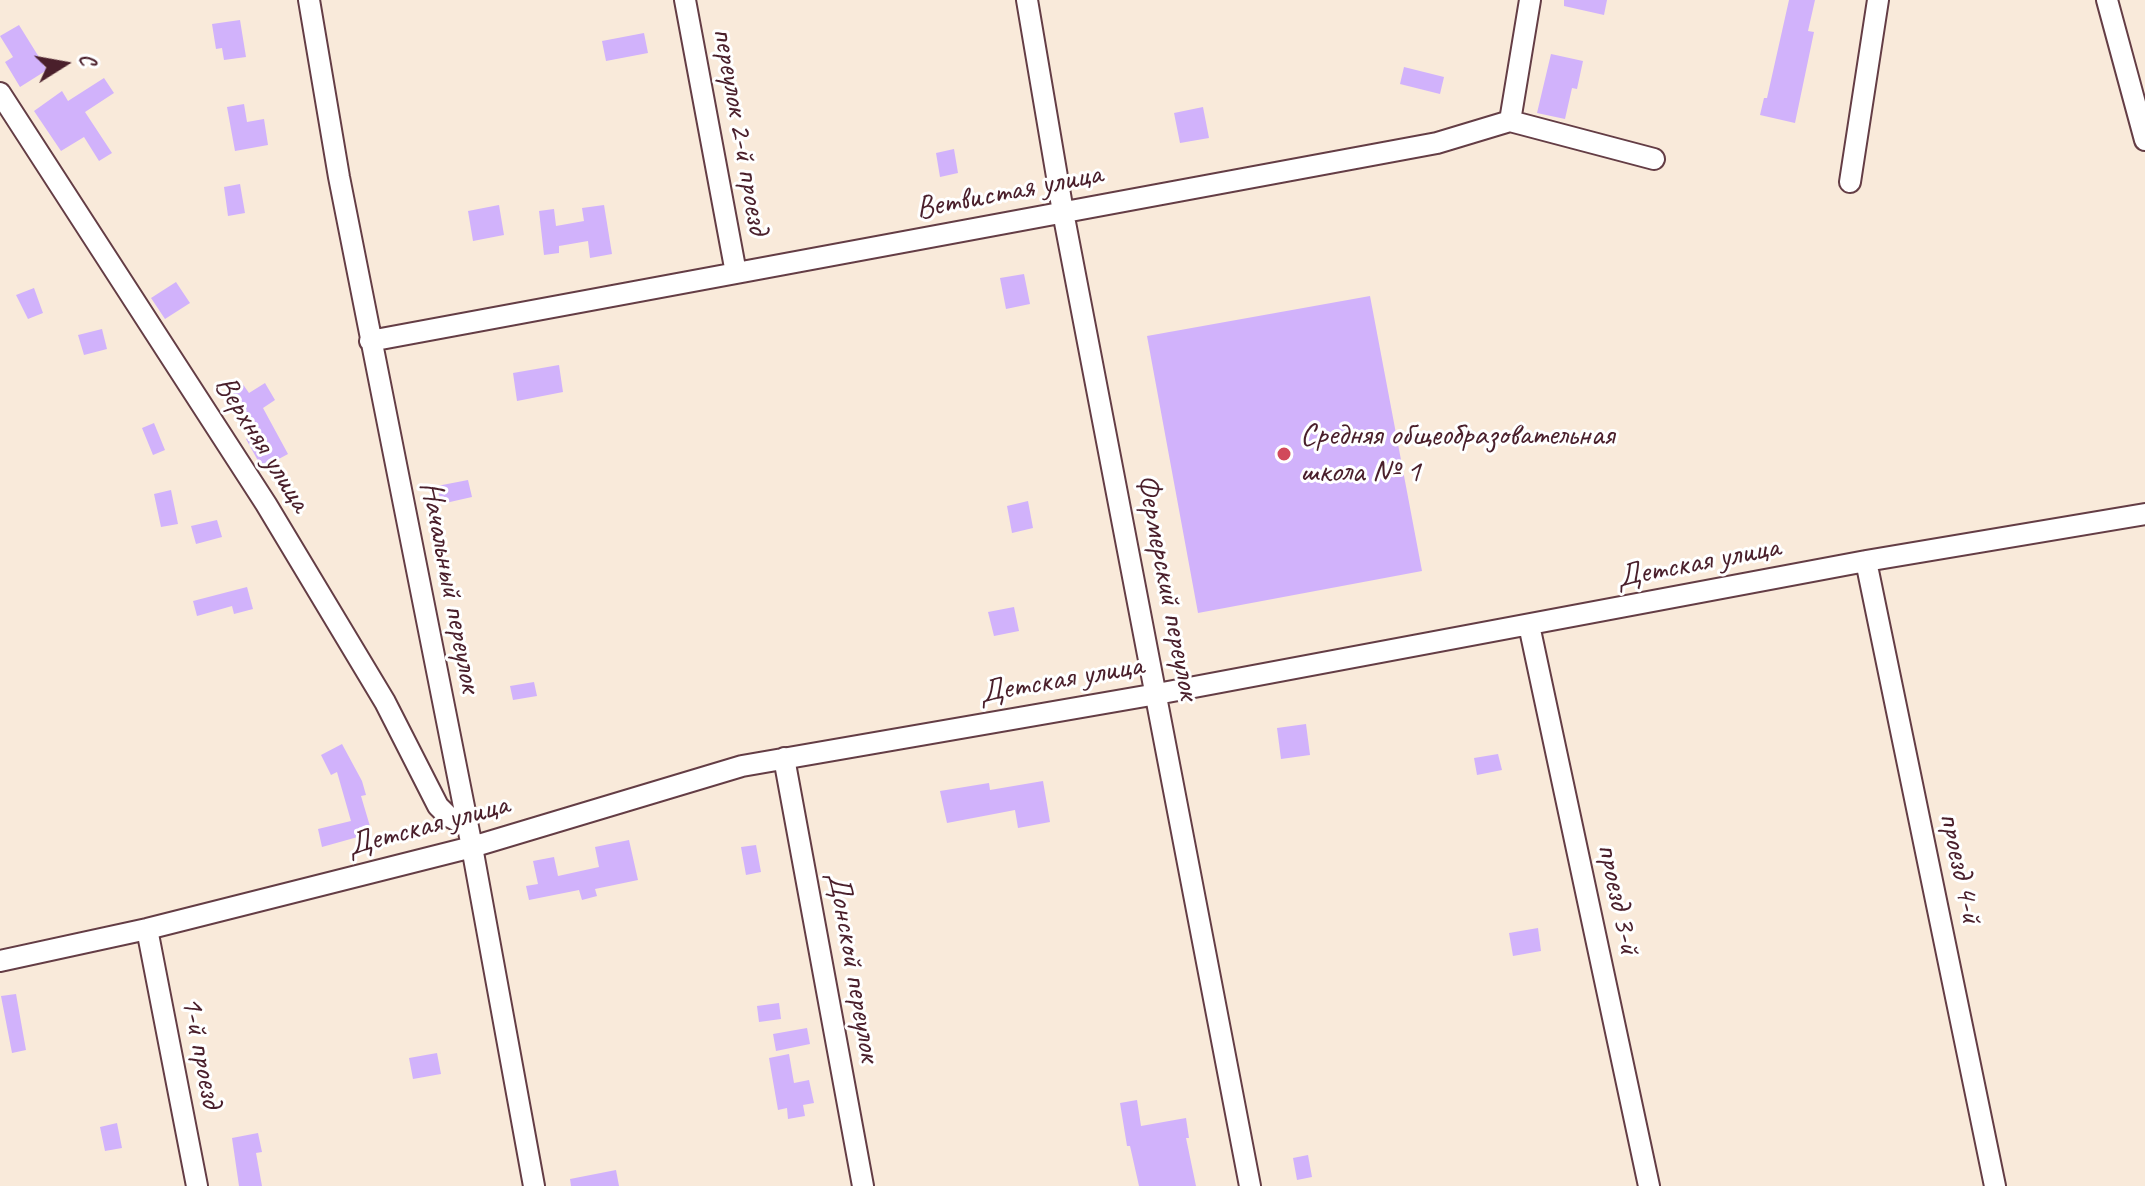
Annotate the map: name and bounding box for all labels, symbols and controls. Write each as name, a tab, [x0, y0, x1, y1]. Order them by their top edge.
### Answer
north arrow	[24, 24, 104, 104]
street label: переулок 2-й проезд	[703, 25, 777, 237]
text: С	[73, 51, 102, 67]
street label: Ветвистая улица	[913, 155, 1105, 229]
street label: Верхняя улица	[205, 369, 319, 519]
place label: Средняя общеобразовательная школа № 1	[1300, 417, 1614, 492]
marker: Средняя общеобразовательная школа № 1	[1275, 445, 1293, 463]
street label: Фермерский переулок	[1126, 471, 1208, 703]
street label: Начальный переулок	[411, 478, 489, 696]
street label: Детская улица	[1613, 528, 1783, 598]
street label: Детская улица	[976, 647, 1146, 713]
street label: Детская улица	[343, 786, 513, 866]
street label: проезд 4-й	[1930, 809, 1990, 927]
street label: проезд 3-й	[1588, 840, 1648, 958]
street label: Донской переулок	[817, 869, 889, 1065]
street label: 1-й проезд	[171, 993, 231, 1111]

